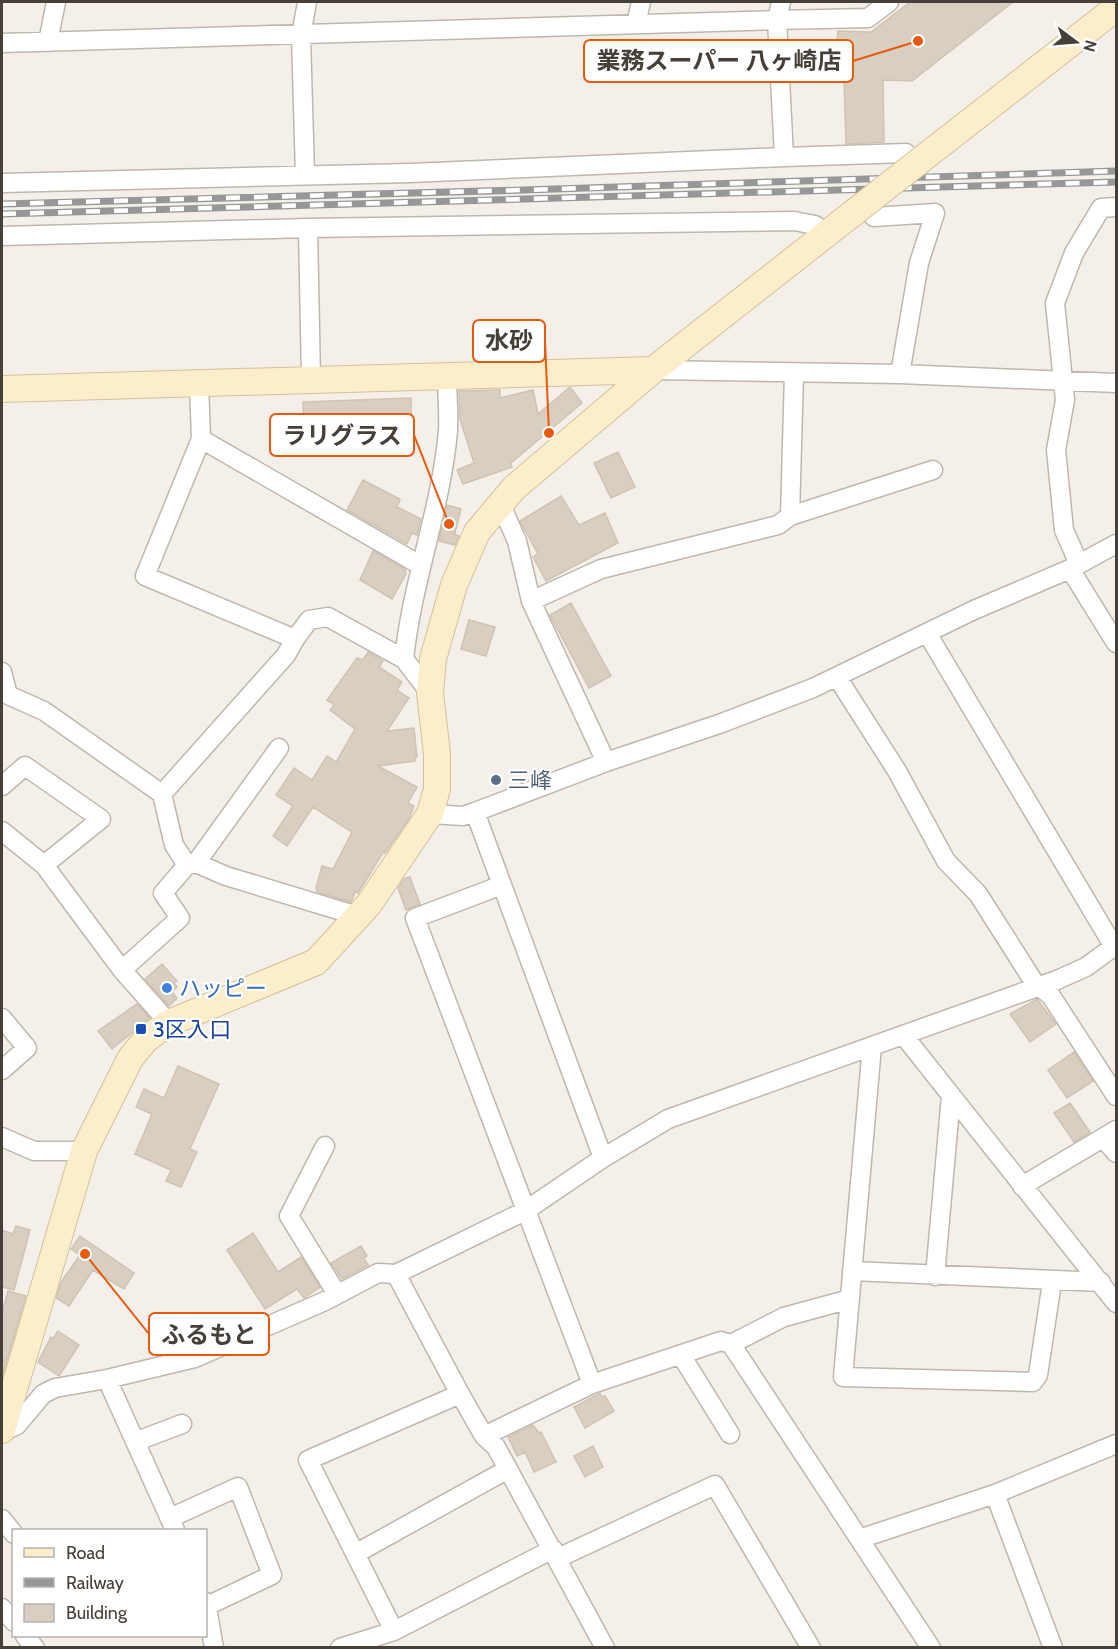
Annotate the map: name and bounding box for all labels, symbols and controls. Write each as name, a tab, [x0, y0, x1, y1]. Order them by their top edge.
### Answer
north arrow	[1046, 12, 1106, 72]
text: N	[1079, 38, 1101, 54]
callout: 業務スーパー 八ヶ崎店	[584, 40, 853, 82]
text: 業務スーパー 八ヶ崎店	[596, 46, 842, 75]
callout: 水砂	[473, 320, 545, 362]
text: 水砂	[485, 326, 533, 355]
callout: ラリグラス	[270, 414, 414, 456]
text: ラリグラス	[282, 421, 402, 450]
place label: 三峰	[508, 767, 552, 794]
marker: 三峰	[489, 773, 503, 787]
place label: ハッピー	[179, 975, 267, 1002]
marker: ハッピー	[160, 981, 174, 995]
place label: 3区入口	[153, 1016, 231, 1043]
marker: 3区入口	[134, 1022, 148, 1036]
callout: ふるもと	[149, 1313, 269, 1355]
text: ふるもと	[161, 1320, 257, 1349]
legend	[12, 1529, 207, 1637]
text: Road	[66, 1542, 105, 1564]
text: Railway	[66, 1572, 124, 1594]
text: Building	[66, 1602, 128, 1624]

